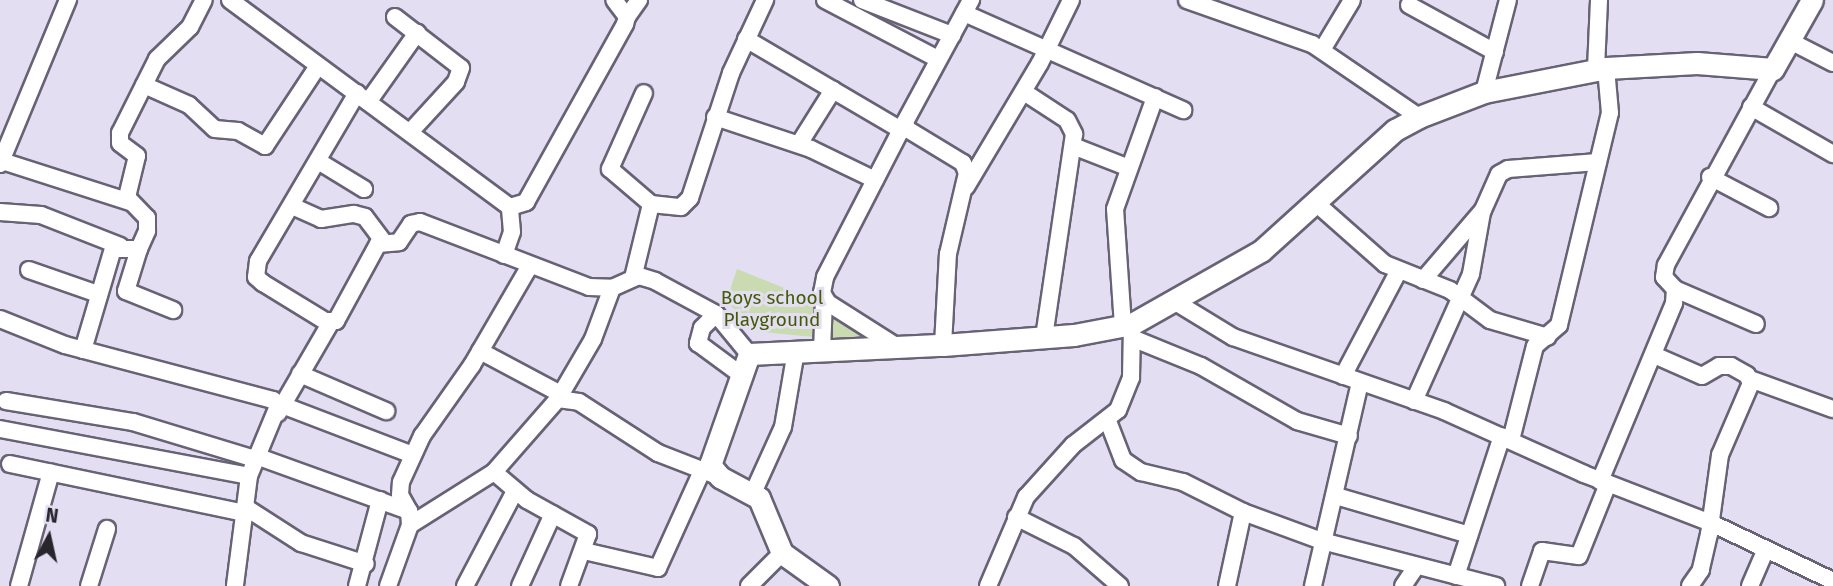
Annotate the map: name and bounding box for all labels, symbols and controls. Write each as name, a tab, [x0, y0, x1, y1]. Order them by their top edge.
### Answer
park label: Boys school Playground	[721, 287, 823, 331]
north arrow	[14, 502, 84, 572]
text: N	[44, 503, 60, 528]

